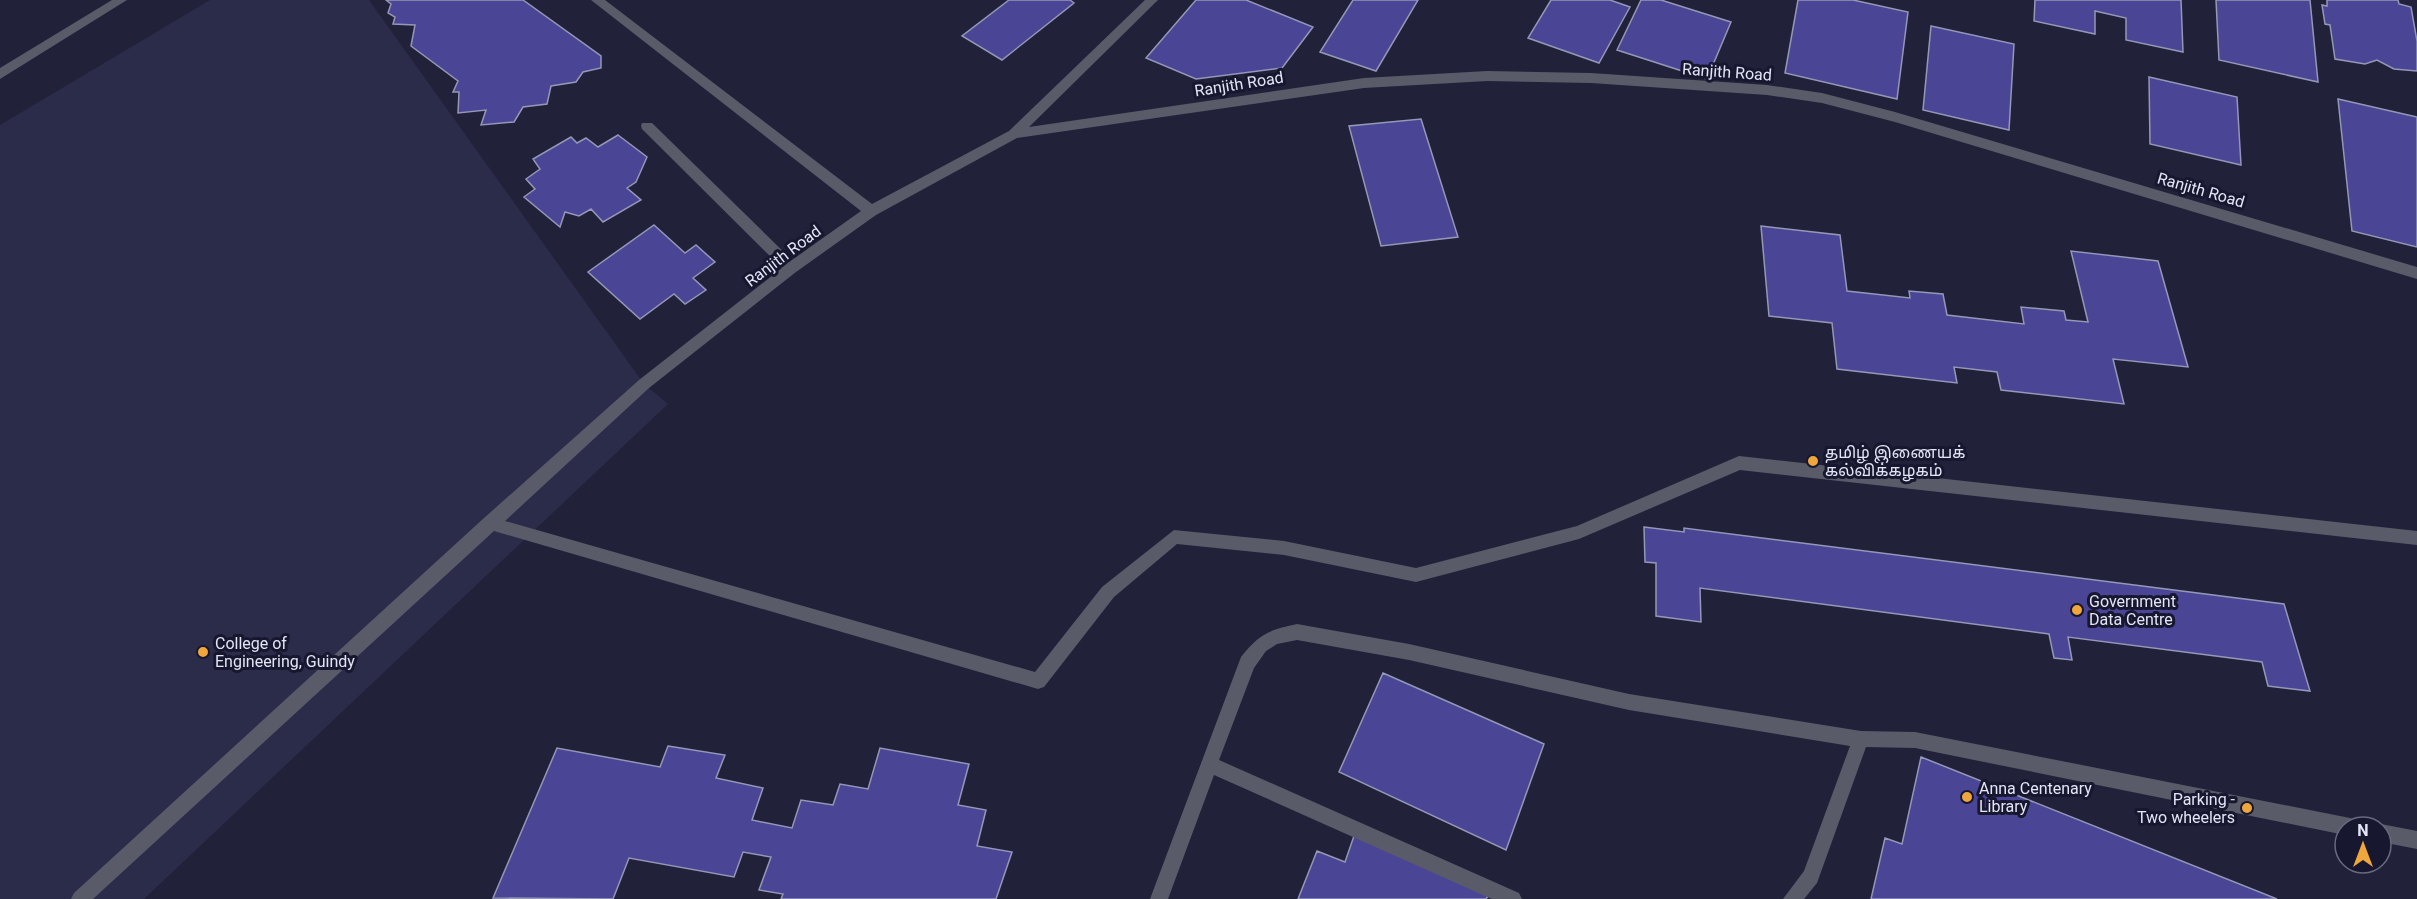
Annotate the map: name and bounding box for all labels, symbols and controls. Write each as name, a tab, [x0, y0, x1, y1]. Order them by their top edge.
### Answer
street label: Ranjith Road	[1682, 59, 1772, 85]
street label: Ranjith Road	[1193, 68, 1285, 100]
street label: Ranjith Road	[2155, 168, 2247, 212]
street label: Ranjith Road	[741, 221, 825, 291]
place label: தமிழ் இணையக் கல்விக்கழகம்	[1825, 443, 1965, 482]
marker: தமிழ் இணையக் கல்விக்கழகம்	[1806, 454, 1820, 468]
place label: Government Data Centre	[2089, 592, 2176, 629]
marker: Government Data Centre	[2070, 603, 2084, 617]
place label: College of Engineering, Guindy	[215, 634, 355, 671]
marker: College of Engineering, Guindy	[196, 645, 210, 659]
place label: Anna Centenary Library	[1979, 779, 2092, 816]
marker: Anna Centenary Library	[1960, 790, 1974, 804]
place label: Parking - Two wheelers	[2137, 790, 2236, 827]
marker: Parking - Two wheelers	[2240, 801, 2254, 815]
north arrow	[2333, 815, 2393, 875]
text: N	[2357, 821, 2369, 840]

